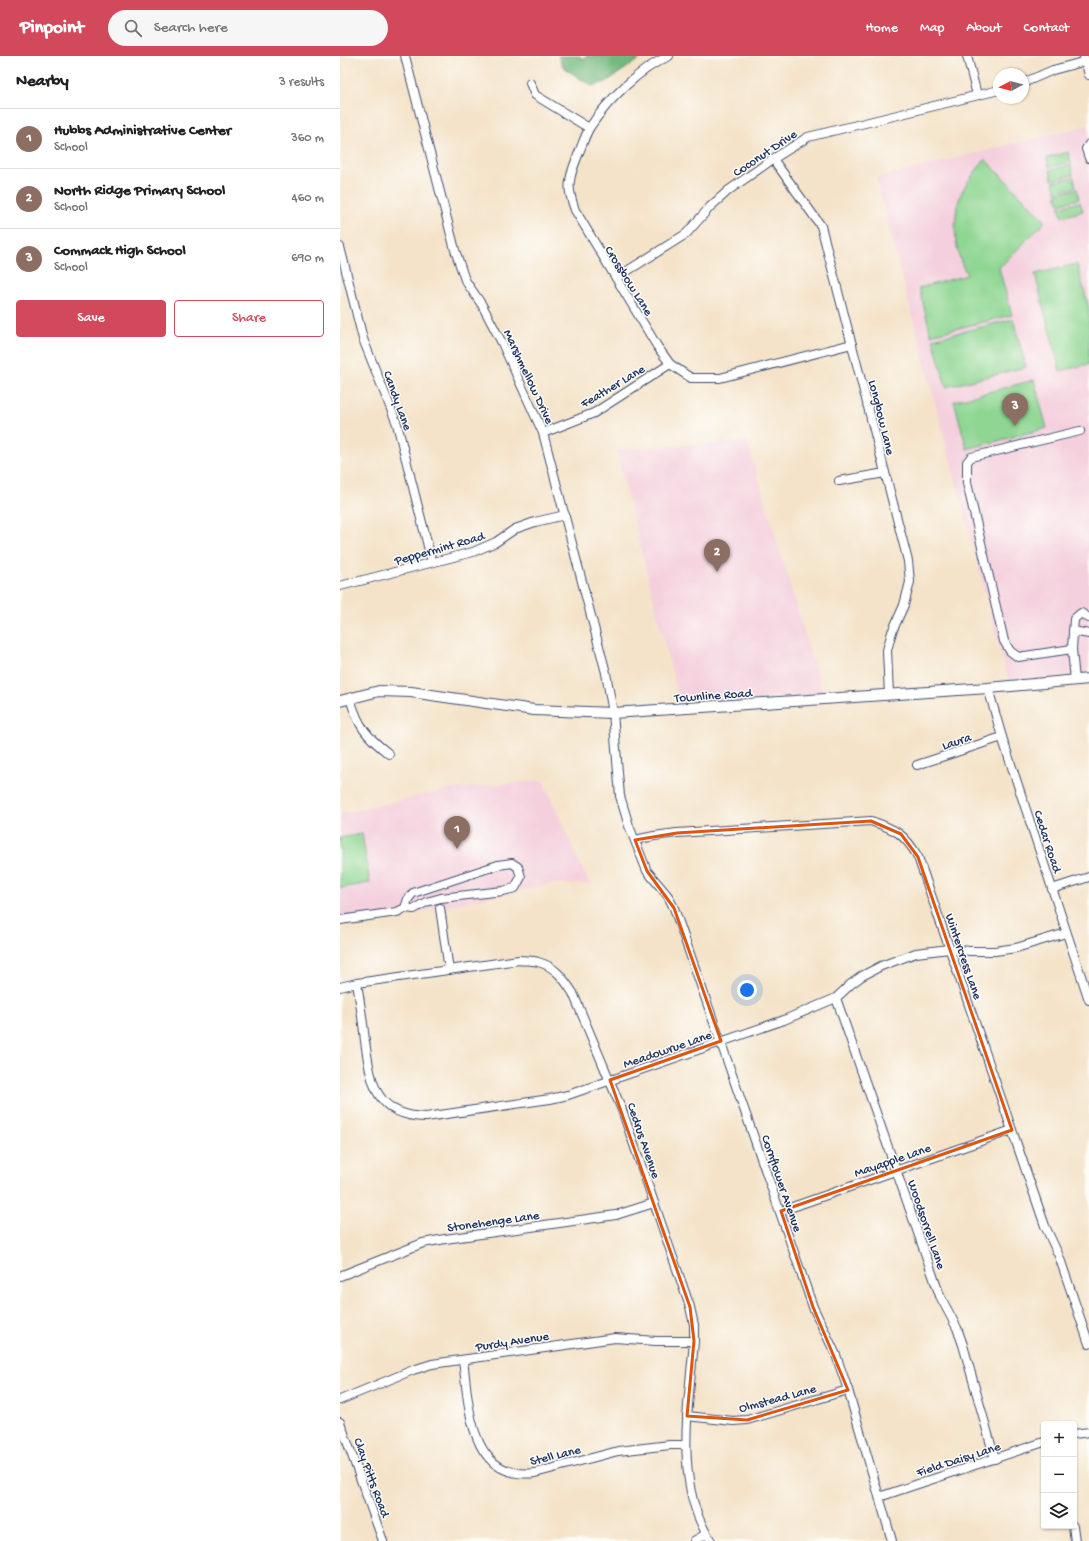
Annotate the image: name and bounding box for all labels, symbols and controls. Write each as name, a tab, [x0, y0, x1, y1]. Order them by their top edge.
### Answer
search box	[108, 10, 388, 46]
text: Pinpoint	[20, 17, 84, 40]
icon: search	[122, 17, 144, 39]
text: Search here	[154, 19, 228, 37]
text: Home	[866, 20, 898, 37]
text: Map	[920, 20, 944, 37]
text: About	[966, 20, 1002, 37]
text: Contact	[1024, 20, 1069, 37]
north arrow	[993, 68, 1029, 104]
text: Nearby	[16, 72, 69, 92]
text: 3 results	[279, 75, 324, 90]
text: Hubbs Administrative Center	[54, 122, 231, 140]
street label: Coconut Drive	[731, 127, 800, 181]
text: 1	[26, 131, 32, 146]
text: 360 m	[291, 131, 324, 146]
text: School	[54, 140, 88, 155]
text: North Ridge Primary School	[54, 182, 225, 200]
text: 2	[26, 191, 32, 206]
text: 460 m	[292, 191, 324, 206]
text: School	[54, 200, 88, 215]
text: Commack High School	[54, 242, 186, 260]
street label: Crossbow Lane	[600, 244, 655, 319]
text: 3	[26, 251, 32, 266]
text: 690 m	[291, 251, 324, 266]
text: School	[54, 260, 88, 275]
button: Save	[16, 300, 166, 337]
button: Share	[174, 300, 324, 337]
street label: Marshmellow Drive	[499, 327, 556, 427]
street label: Feather Lane	[578, 362, 648, 413]
street label: Candy Lane	[379, 369, 414, 433]
street label: Longbow Lane	[864, 379, 897, 457]
pin: 3	[1002, 393, 1028, 426]
street label: Peppermint Road	[392, 529, 488, 570]
pin: 2	[704, 539, 730, 572]
street label: Townline Road	[673, 686, 754, 707]
street label: Laura	[940, 730, 974, 754]
street label: Cedar Road	[1029, 809, 1064, 876]
pin: 1	[444, 816, 470, 849]
street label: Wintercress Lane	[941, 912, 984, 1002]
your location	[737, 980, 757, 1000]
street label: Meadowrue Lane	[622, 1028, 714, 1073]
street label: Cedrus Avenue	[623, 1101, 663, 1181]
street label: Cornflower Avenue	[757, 1133, 804, 1235]
street label: Mayapple Lane	[852, 1141, 933, 1182]
street label: Woodsorrell Lane	[903, 1178, 948, 1272]
street label: Stonehenge Lane	[446, 1209, 541, 1236]
street label: Purdy Avenue	[474, 1329, 550, 1356]
street label: Olmstead Lane	[737, 1382, 818, 1417]
map controls	[1041, 1421, 1077, 1529]
button: +	[1041, 1421, 1077, 1457]
street label: Clay Pitts Road	[349, 1436, 392, 1521]
street label: Field Daisy Lane	[914, 1440, 1003, 1481]
street label: Stell Lane	[529, 1443, 583, 1470]
button: −	[1041, 1457, 1077, 1493]
button: layers	[1041, 1493, 1077, 1529]

